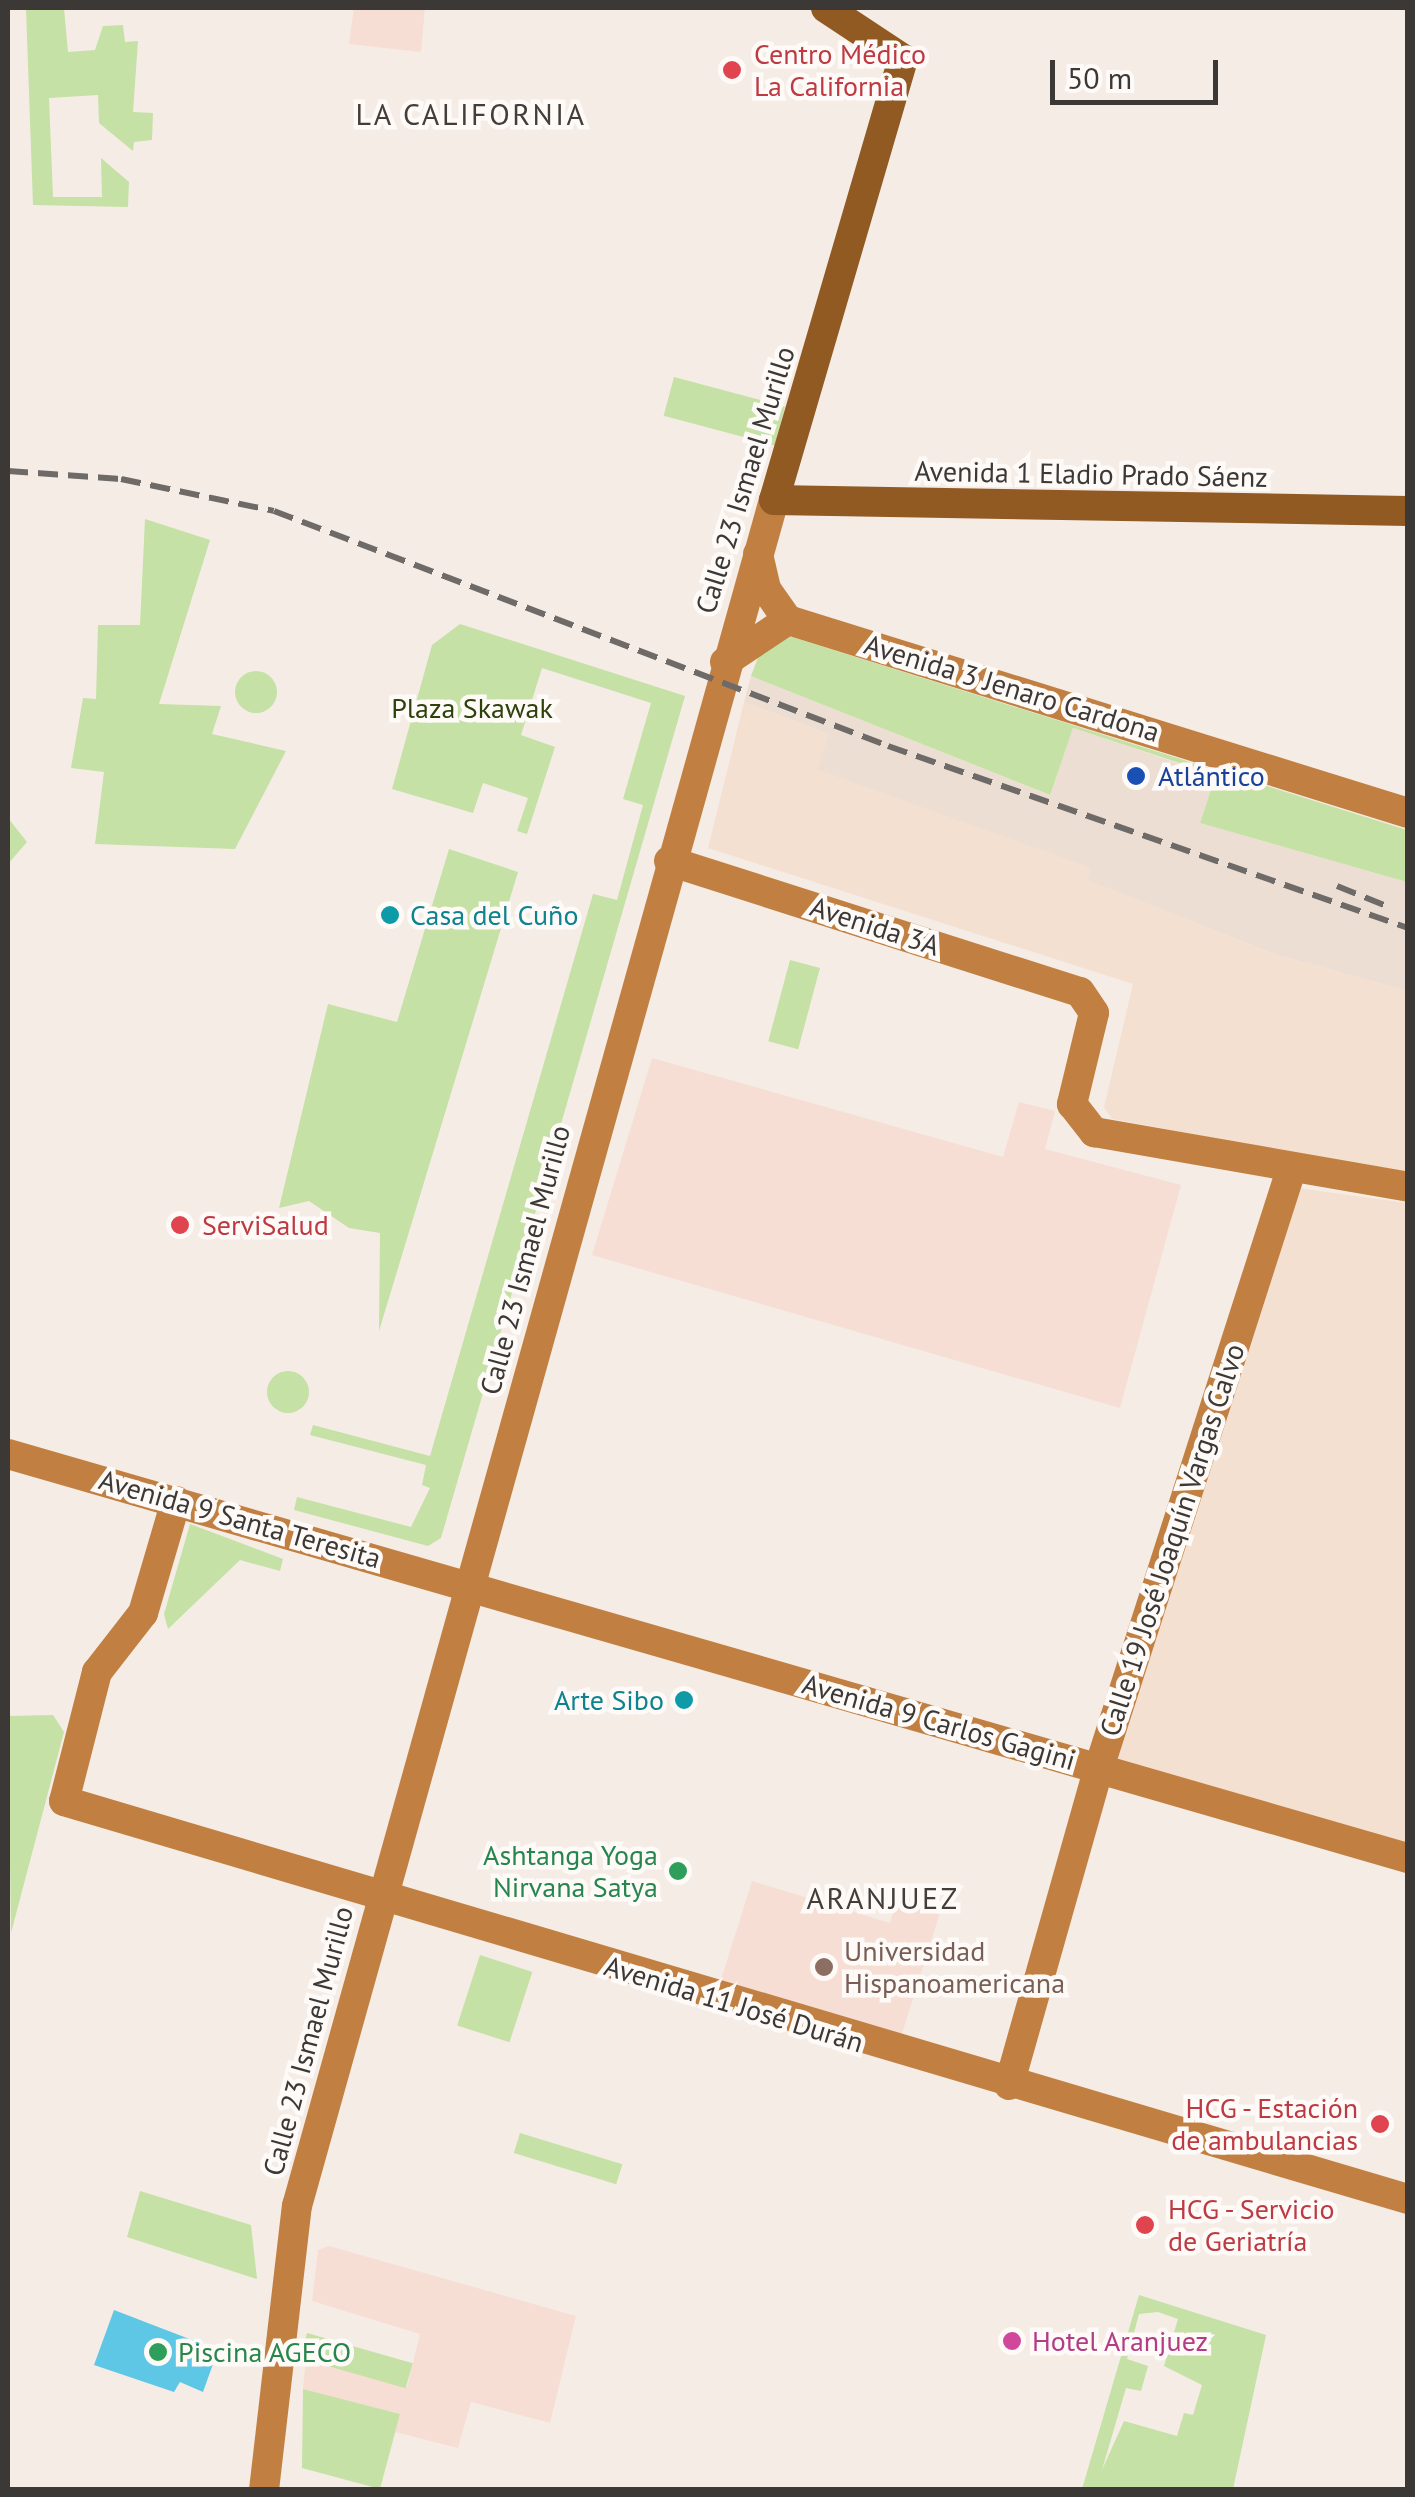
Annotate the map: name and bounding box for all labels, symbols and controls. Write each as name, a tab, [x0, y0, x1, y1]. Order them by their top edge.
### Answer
place label: Centro Médico La California	[754, 37, 926, 103]
scale bar	[1055, 40, 1222, 102]
marker: Centro Médico La California	[719, 57, 745, 83]
text: 50 m	[1067, 58, 1132, 97]
district label: LA CALIFORNIA	[355, 96, 587, 132]
street label: Calle 23 Ismael Murillo	[688, 342, 802, 618]
street label: Avenida 1 Eladio Prado Sáenz	[914, 454, 1268, 494]
street label: Avenida 3 Jenaro Cardona	[861, 627, 1163, 749]
park label: Plaza Skawak	[391, 691, 553, 725]
place label: Atlántico	[1158, 759, 1265, 793]
marker: Atlántico	[1123, 763, 1149, 789]
street label: Avenida 3A	[806, 889, 944, 963]
place label: Casa del Cuño	[410, 898, 578, 932]
marker: Casa del Cuño	[379, 904, 401, 926]
street label: Calle 23 Ismael Murillo	[473, 1122, 577, 1398]
place label: ServiSalud	[202, 1208, 329, 1242]
marker: ServiSalud	[167, 1212, 193, 1238]
street label: Calle 19 José Joaquín Vargas Calvo	[1092, 1339, 1252, 1741]
street label: Avenida 9 Santa Teresita	[95, 1463, 385, 1575]
street label: Avenida 9 Carlos Gagini	[799, 1667, 1079, 1777]
place label: Arte Sibo	[554, 1683, 664, 1717]
marker: Arte Sibo	[673, 1689, 695, 1711]
place label: Ashtanga Yoga Nirvana Satya	[482, 1838, 658, 1904]
marker: Ashtanga Yoga Nirvana Satya	[667, 1860, 689, 1882]
district label: ARANJUEZ	[806, 1880, 960, 1916]
street label: Calle 23 Ismael Murillo	[256, 1903, 360, 2179]
place label: Universidad Hispanoamericana	[844, 1934, 1065, 2000]
street label: Avenida 11 José Durán	[601, 1949, 867, 2059]
marker: Universidad Hispanoamericana	[813, 1956, 835, 1978]
place label: HCG - Estación de ambulancias	[1171, 2091, 1358, 2157]
marker: HCG - Estación de ambulancias	[1367, 2111, 1393, 2137]
place label: HCG - Servicio de Geriatría	[1168, 2192, 1339, 2258]
marker: HCG - Servicio de Geriatría	[1132, 2212, 1158, 2238]
place label: Hotel Aranjuez	[1032, 2324, 1209, 2358]
marker: Hotel Aranjuez	[1001, 2330, 1023, 2352]
place label: Piscina AGECO	[178, 2335, 352, 2369]
marker: Piscina AGECO	[147, 2341, 169, 2363]

